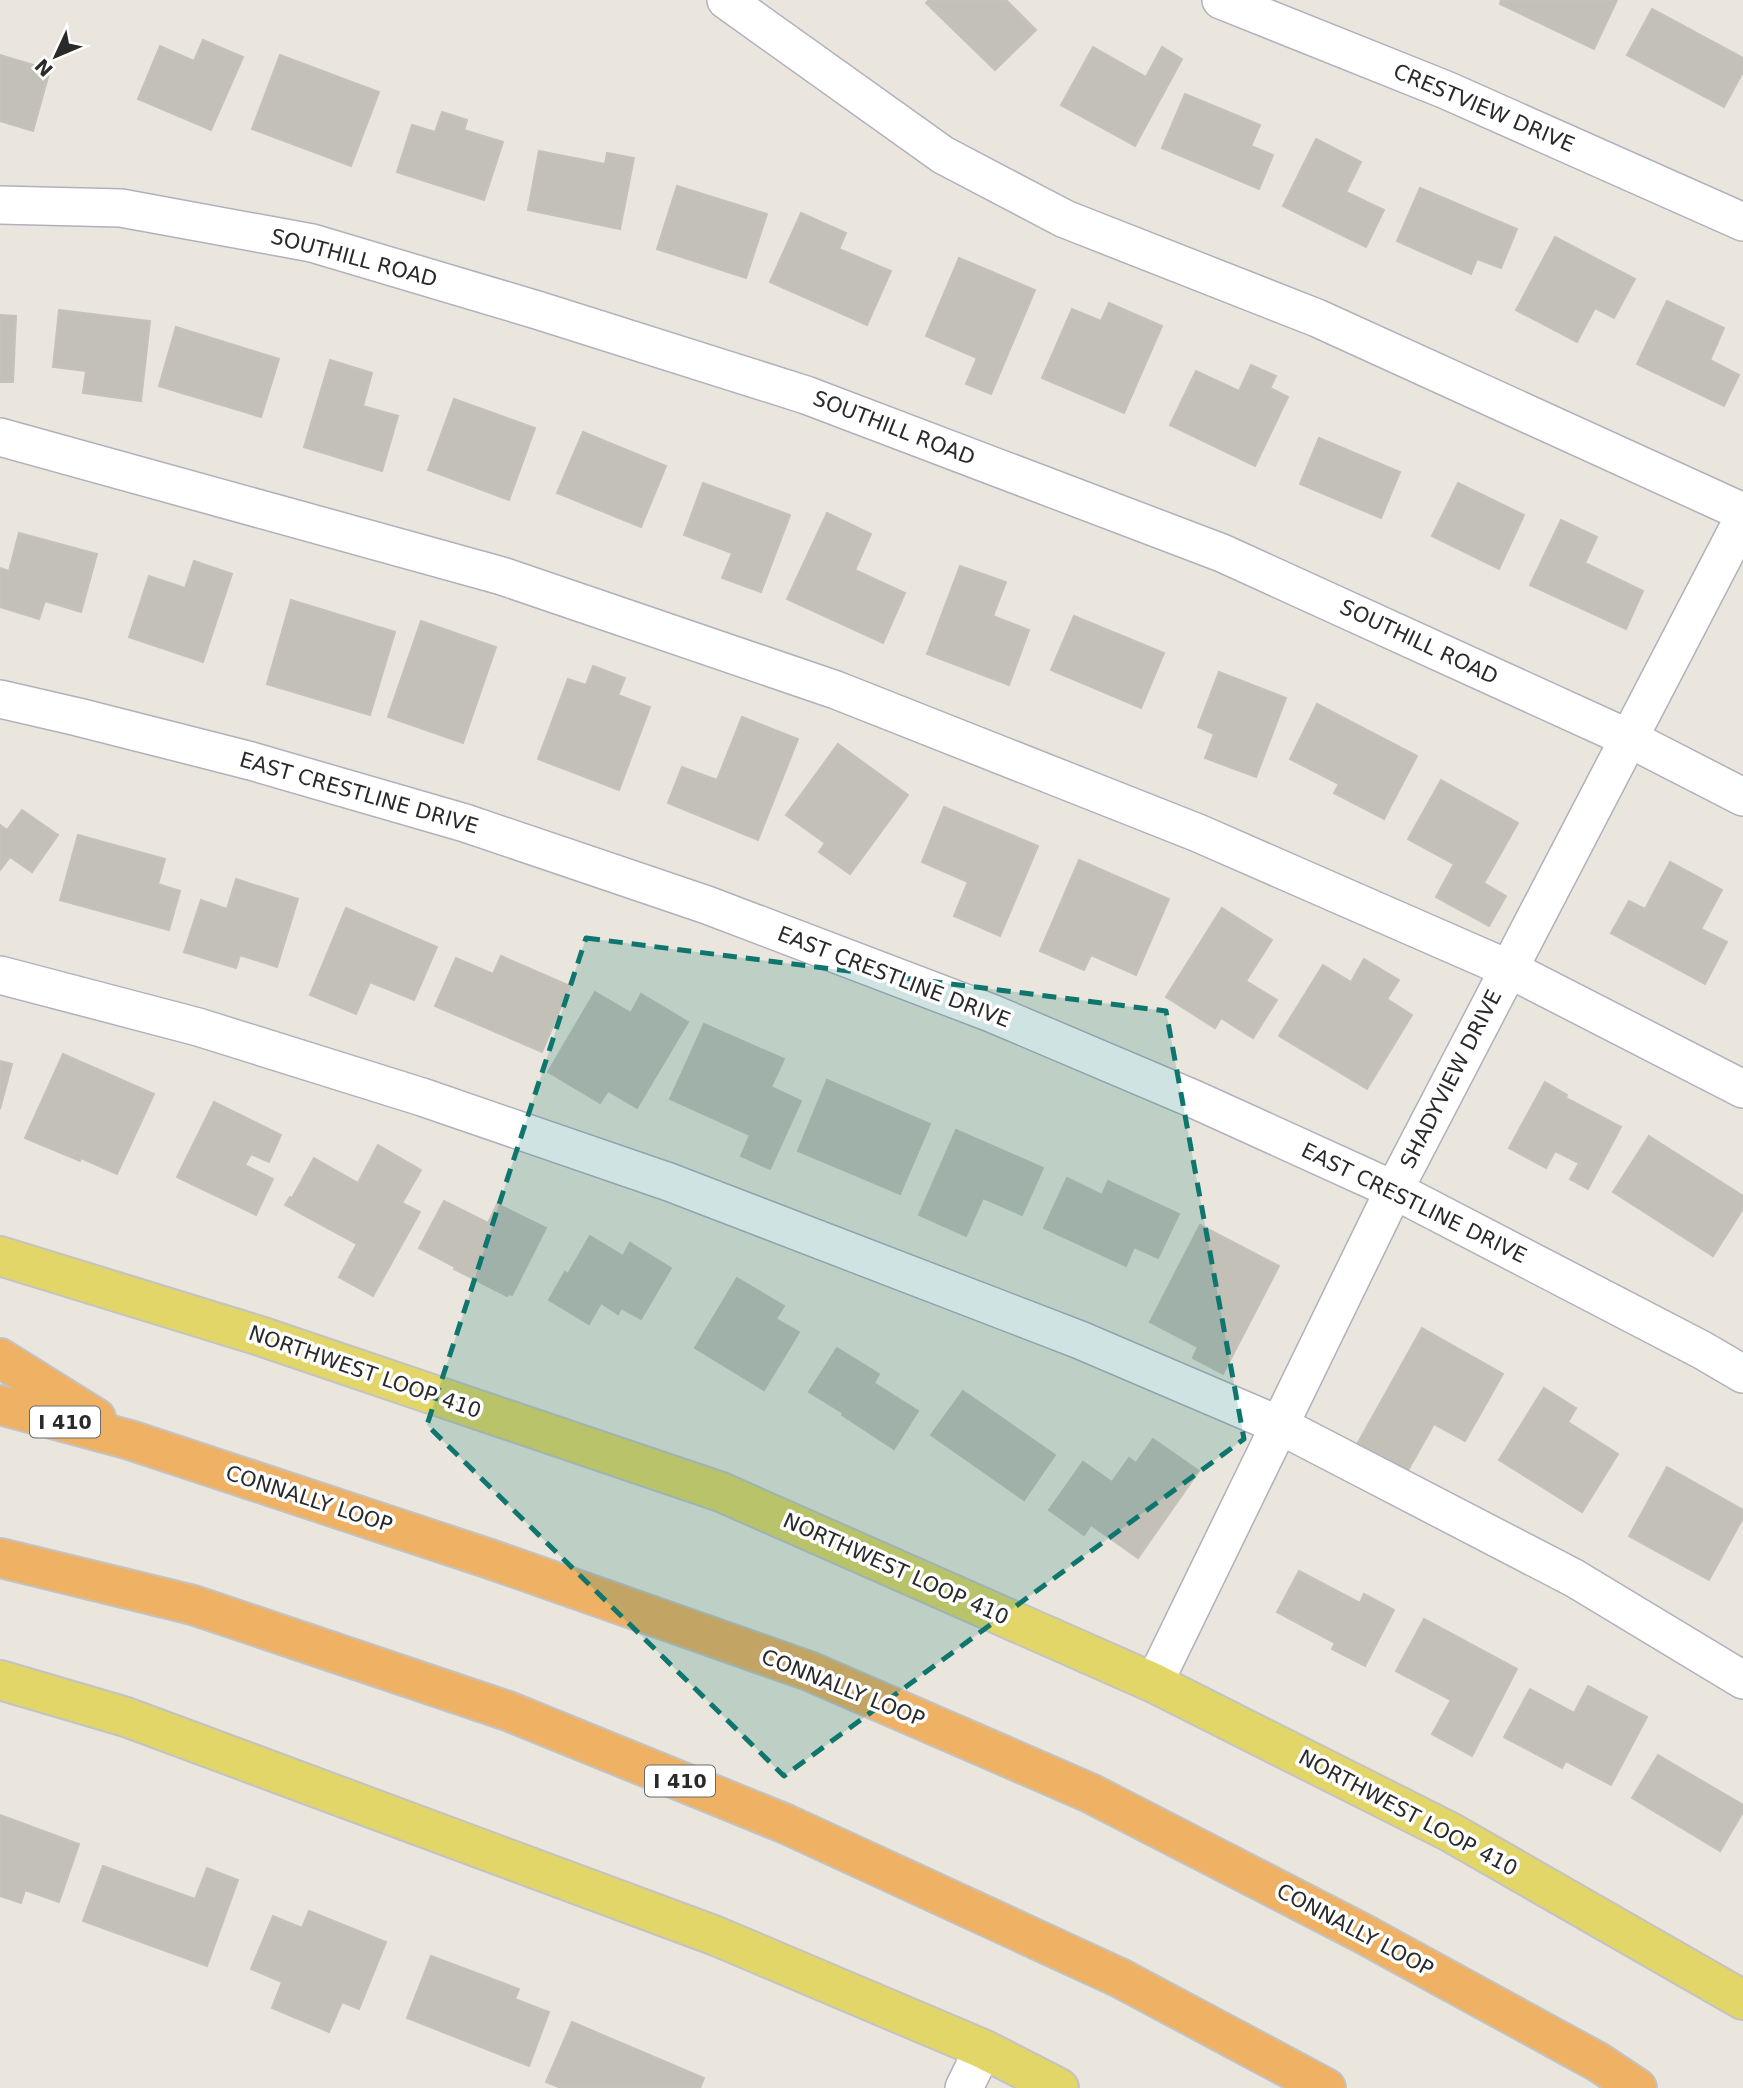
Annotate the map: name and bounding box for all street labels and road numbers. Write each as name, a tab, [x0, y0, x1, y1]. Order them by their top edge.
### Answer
street label: CRESTVIEW DRIVE	[1390, 59, 1578, 157]
street label: SOUTHILL ROAD	[268, 224, 440, 292]
street label: SOUTHILL ROAD	[810, 386, 978, 470]
street label: SOUTHILL ROAD	[1336, 595, 1502, 689]
street label: EAST CRESTLINE DRIVE	[237, 747, 481, 839]
street label: EAST CRESTLINE DRIVE	[774, 921, 1014, 1033]
street label: SHADYVIEW DRIVE	[1396, 986, 1506, 1172]
street label: EAST CRESTLINE DRIVE	[1298, 1138, 1530, 1268]
street label: NORTHWEST LOOP 410	[246, 1321, 484, 1423]
road number: I 410	[30, 1406, 100, 1438]
street label: CONNALLY LOOP	[223, 1461, 395, 1537]
street label: NORTHWEST LOOP 410	[780, 1508, 1012, 1630]
street label: CONNALLY LOOP	[758, 1644, 928, 1732]
street label: NORTHWEST LOOP 410	[1295, 1745, 1521, 1881]
road number: I 410	[645, 1765, 715, 1796]
street label: CONNALLY LOOP	[1273, 1879, 1437, 1981]

